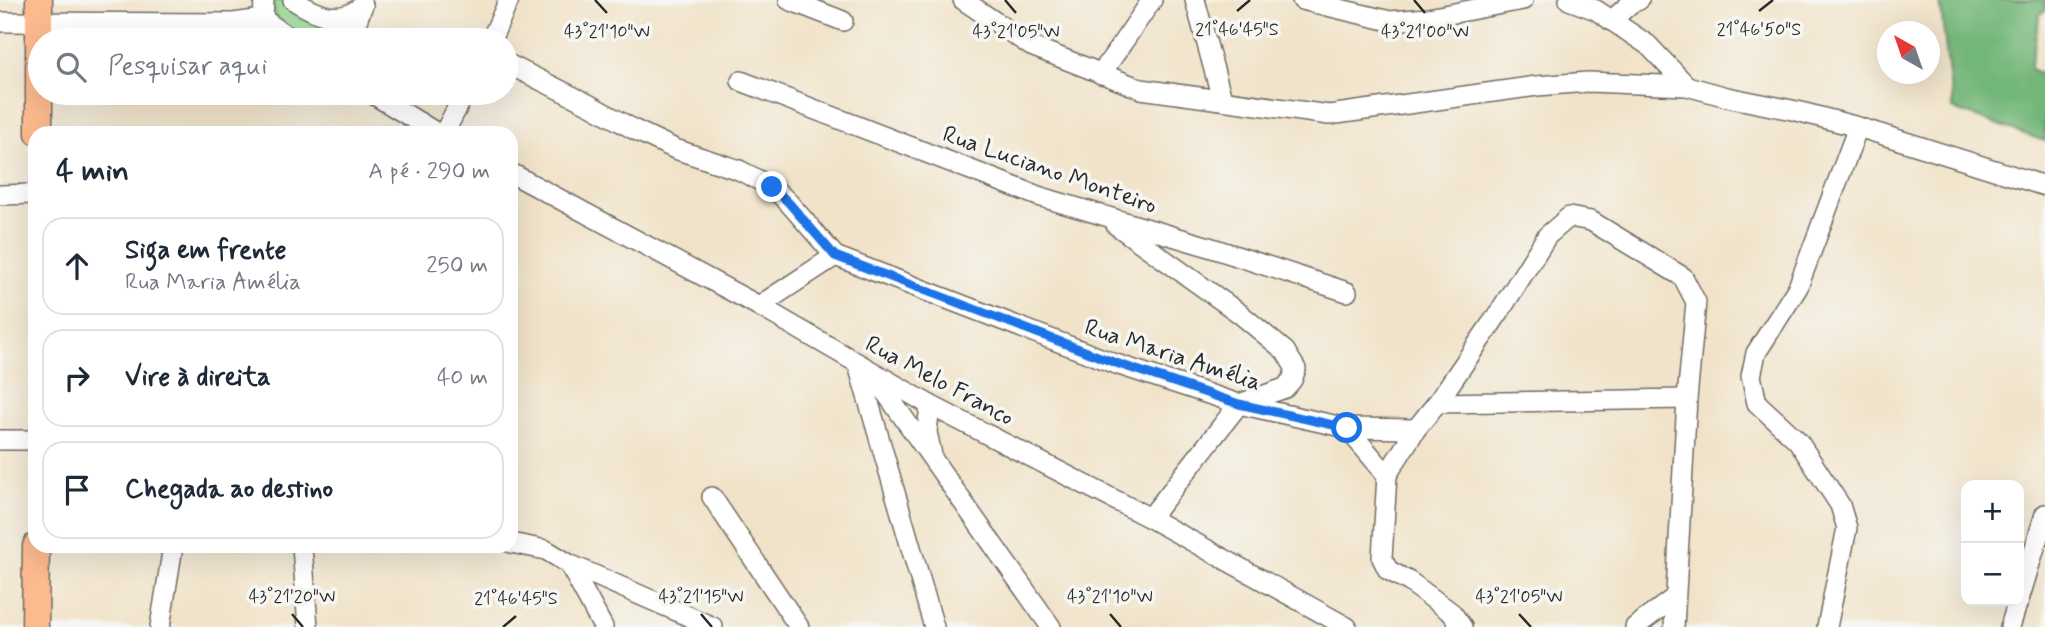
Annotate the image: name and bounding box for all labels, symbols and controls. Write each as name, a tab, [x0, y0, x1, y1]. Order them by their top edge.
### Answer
text: 21°46'45"S	[1195, 18, 1279, 42]
text: 21°46'50"S	[1717, 18, 1801, 42]
text: 43°21'10"W	[564, 20, 650, 44]
text: 43°21'05"W	[972, 20, 1060, 44]
text: 43°21'00"W	[1381, 20, 1469, 44]
north arrow	[1877, 21, 1940, 84]
search box	[28, 28, 518, 105]
icon: search	[52, 48, 90, 86]
text: Pesquisar aqui	[108, 50, 267, 84]
street label: Rua Luciano Monteiro	[938, 119, 1161, 222]
text: 4 min	[56, 152, 129, 191]
text: A pé · 290 m	[368, 157, 490, 187]
route end	[756, 171, 787, 202]
text: Siga em frente	[125, 234, 286, 268]
icon: ahead	[58, 247, 96, 285]
text: 250 m	[426, 251, 488, 281]
text: Rua Maria Amélia	[125, 268, 301, 298]
street label: Rua Maria Amélia	[1080, 312, 1265, 399]
street label: Rua Melo Franco	[860, 329, 1019, 434]
icon: right	[58, 359, 96, 397]
text: Vire à direita	[125, 361, 271, 395]
text: 40 m	[437, 363, 488, 393]
route start	[1331, 412, 1362, 443]
icon: arrive	[58, 471, 96, 509]
text: Chegada ao destino	[125, 473, 333, 507]
map controls	[1961, 480, 2024, 606]
button: +	[1961, 480, 2024, 543]
button: −	[1961, 543, 2024, 606]
text: 43°21'20"W	[249, 585, 335, 609]
text: 43°21'15"W	[658, 585, 744, 609]
text: 43°21'10"W	[1067, 585, 1153, 609]
text: 43°21'05"W	[1475, 585, 1563, 609]
text: 21°46'45"S	[474, 587, 558, 611]

